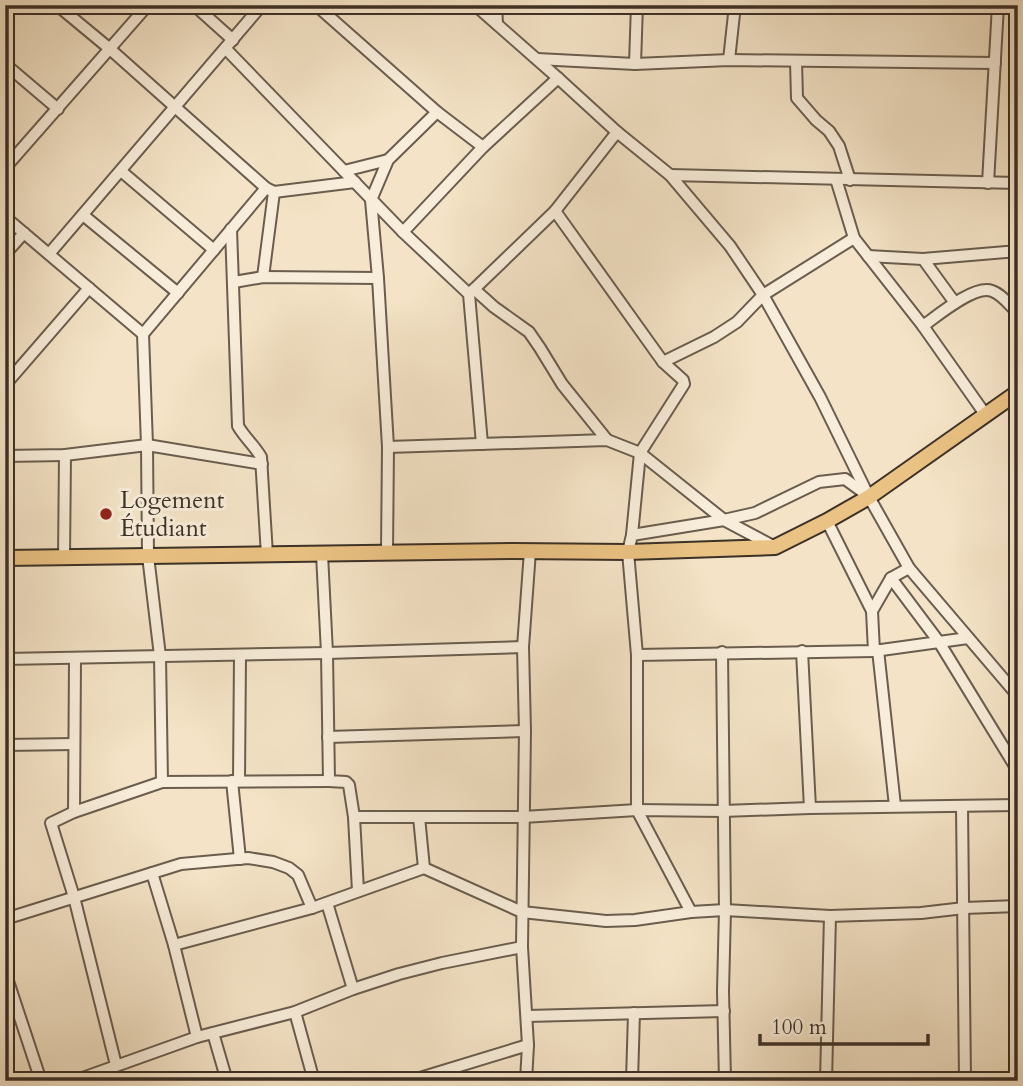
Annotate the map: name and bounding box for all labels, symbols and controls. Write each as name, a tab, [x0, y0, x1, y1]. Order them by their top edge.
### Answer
place label: Logement Étudiant	[120, 484, 225, 545]
marker: Logement Étudiant	[98, 506, 114, 522]
scale bar	[760, 1002, 928, 1046]
text: 100 m	[771, 1013, 827, 1042]

